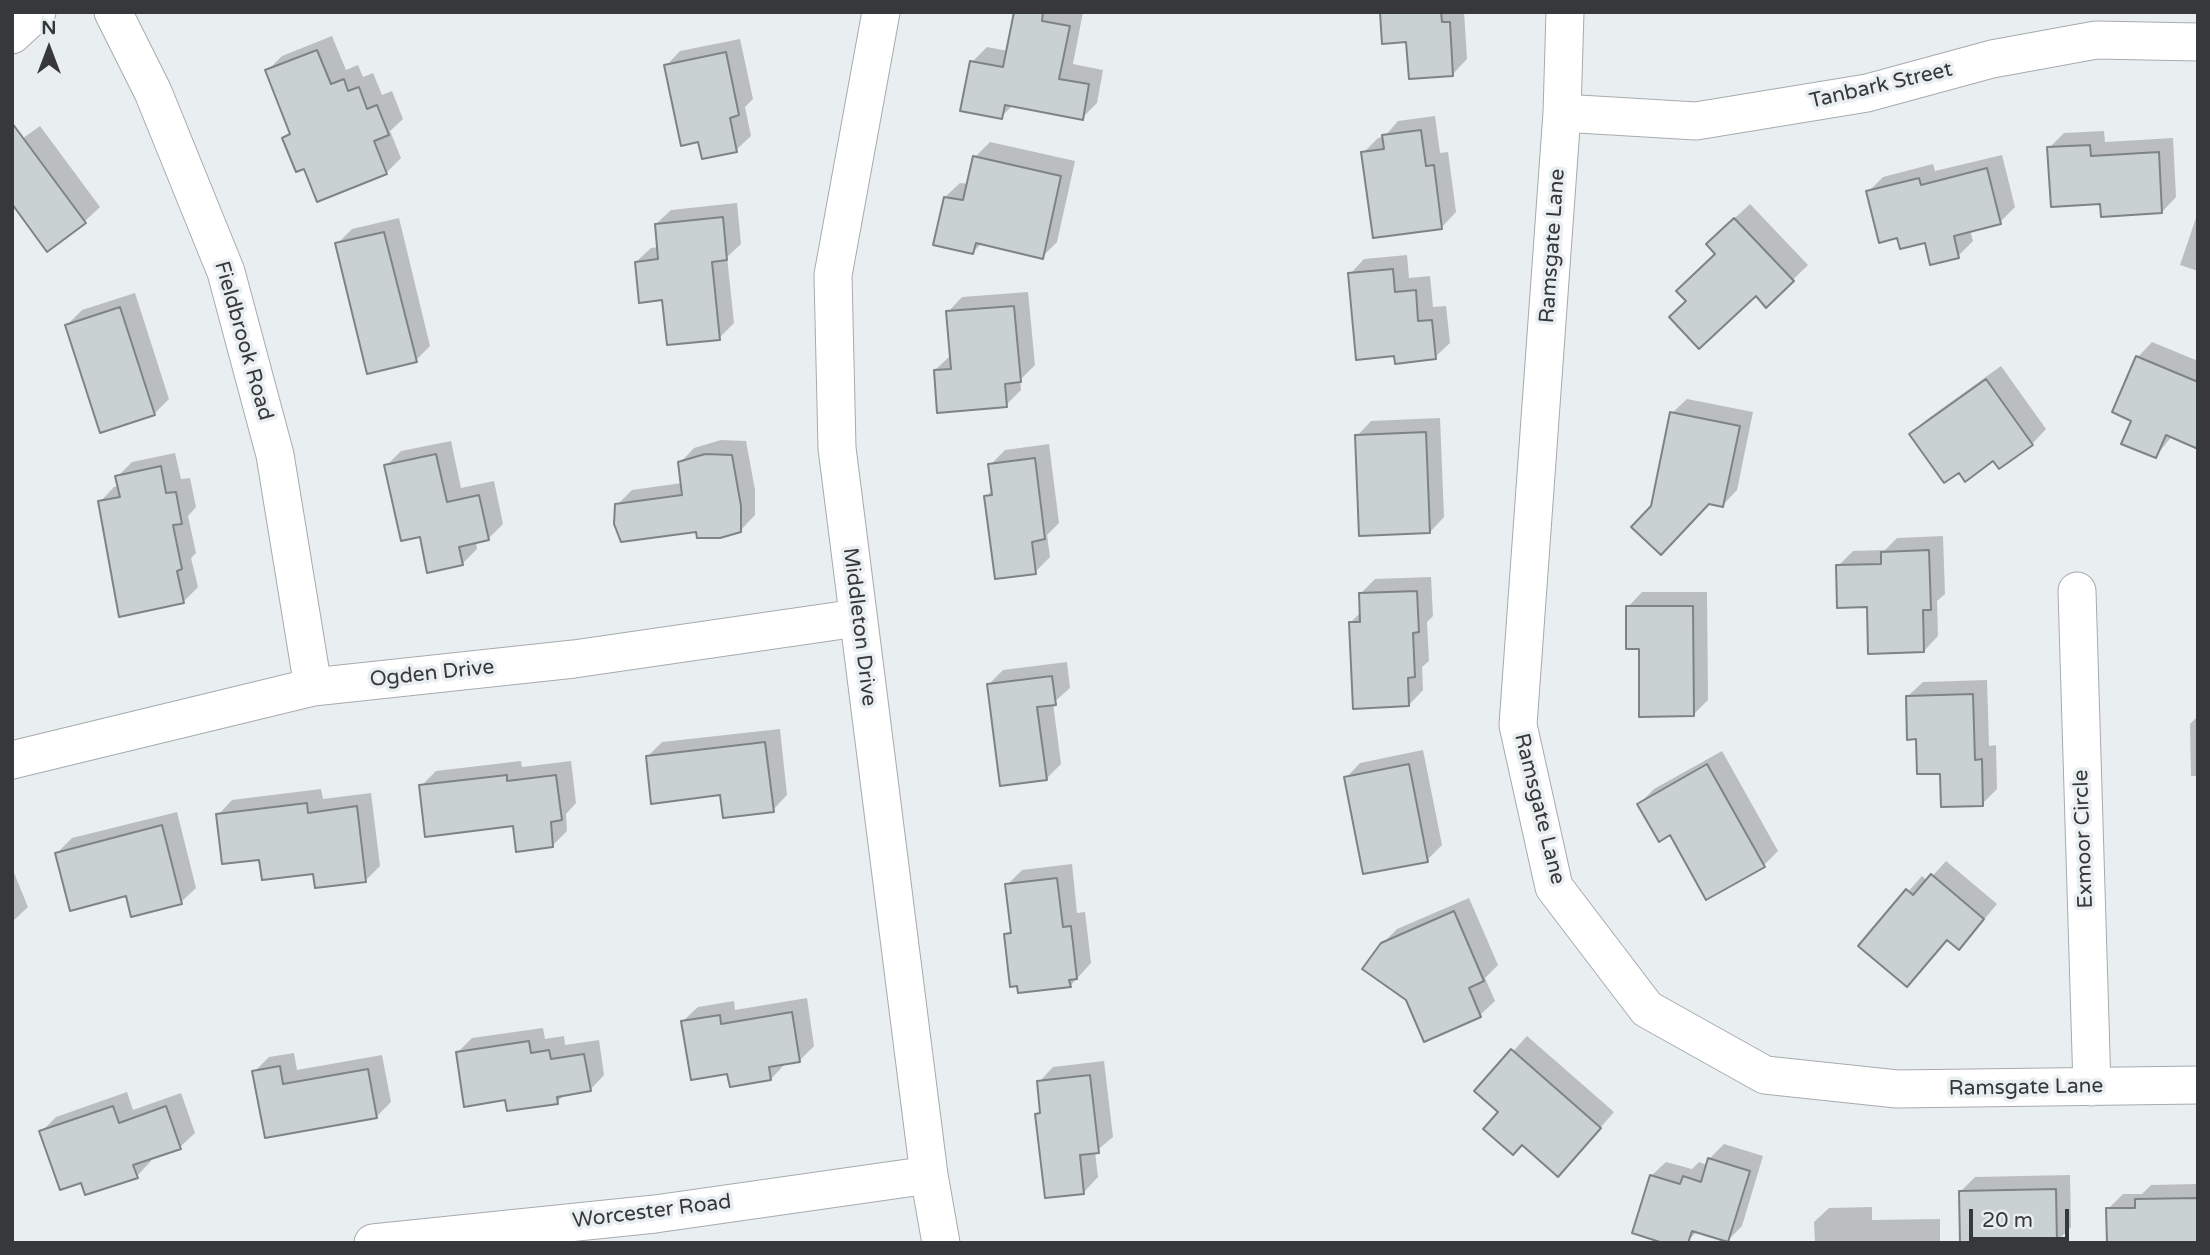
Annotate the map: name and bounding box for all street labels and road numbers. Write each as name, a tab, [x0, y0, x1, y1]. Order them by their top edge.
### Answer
street label: Tanbark Street	[1807, 57, 1955, 115]
street label: Ramsgate Lane	[1535, 168, 1571, 324]
street label: Fieldbrook Road	[208, 259, 278, 423]
street label: Middleton Drive	[837, 546, 881, 708]
street label: Ogden Drive	[369, 655, 495, 693]
street label: Ramsgate Lane	[1508, 731, 1570, 887]
street label: Exmoor Circle	[2069, 769, 2099, 909]
street label: Ramsgate Lane	[1948, 1074, 2104, 1102]
street label: Worcester Road	[571, 1190, 733, 1234]

